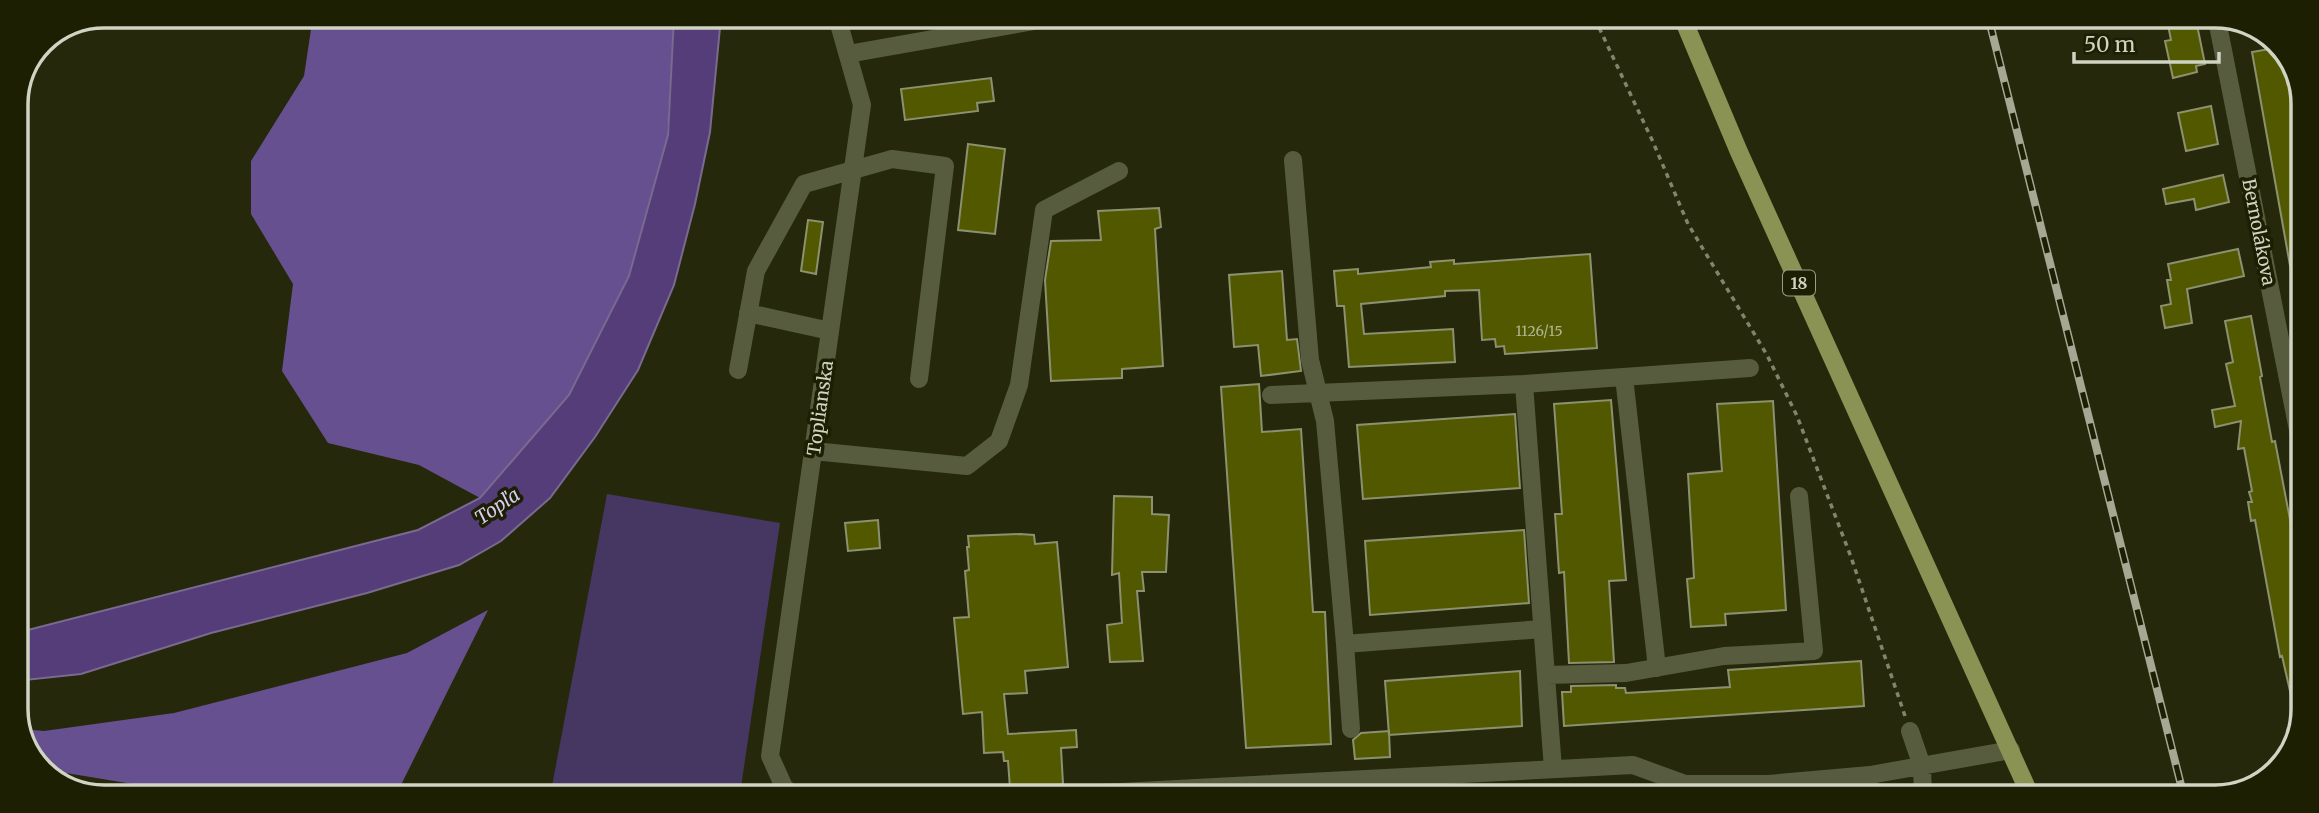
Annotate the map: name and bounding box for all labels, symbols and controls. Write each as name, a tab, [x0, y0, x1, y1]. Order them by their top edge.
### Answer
scale bar	[2074, 21, 2219, 65]
text: 50 m	[2084, 31, 2135, 58]
street label: Bernolákova	[2237, 176, 2281, 288]
road number: 18	[1783, 270, 1815, 296]
house number: 1126/15	[1515, 322, 1563, 340]
street label: Toplianska	[802, 359, 838, 457]
water label: Topľa	[470, 482, 524, 530]

